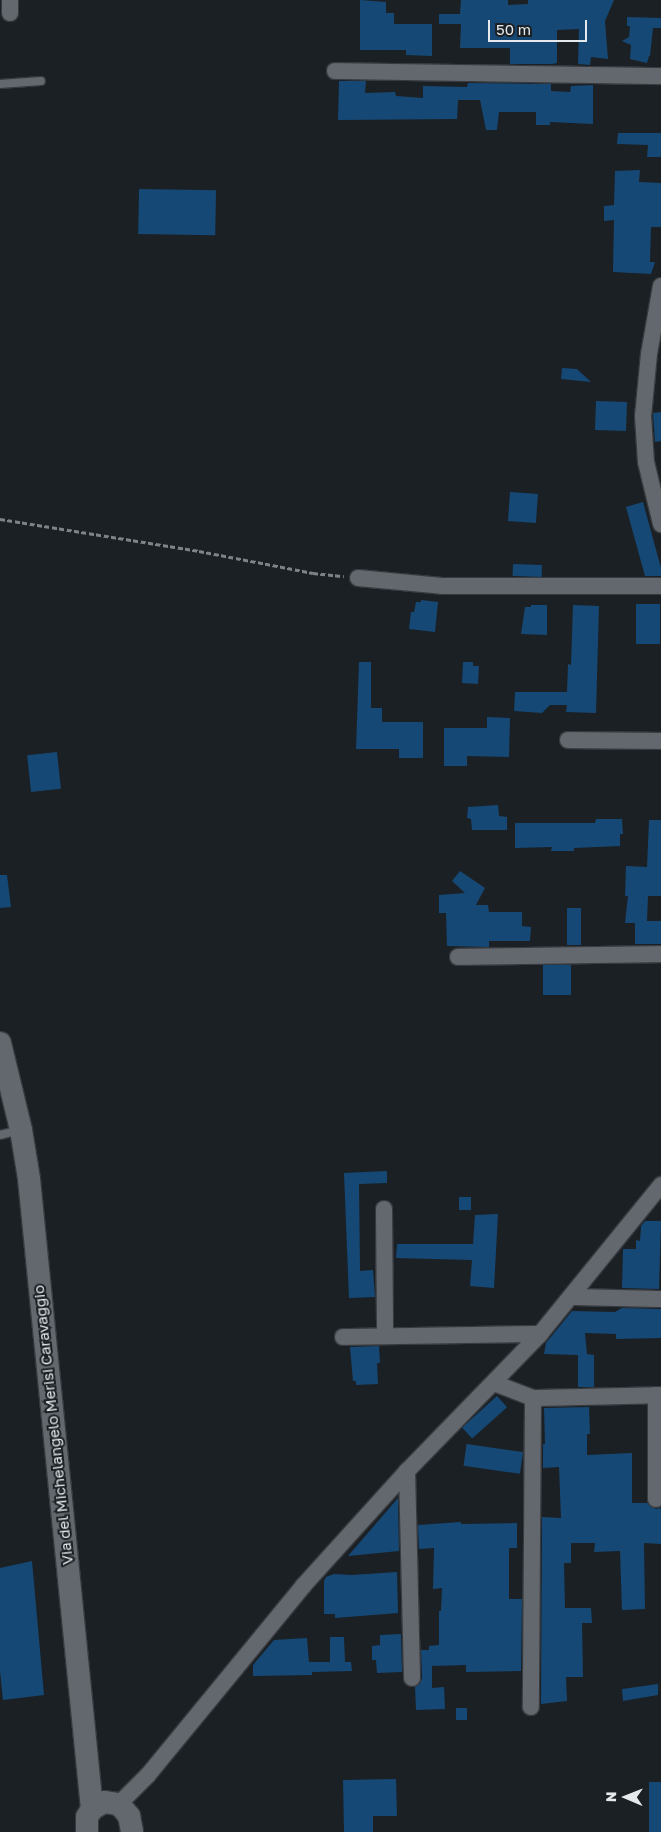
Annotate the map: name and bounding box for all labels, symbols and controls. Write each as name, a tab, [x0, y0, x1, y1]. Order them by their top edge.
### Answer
scale bar	[491, 10, 590, 42]
text: 50 m	[496, 20, 531, 38]
street label: Via del Michelangelo Merisi Caravaggio	[29, 1284, 77, 1566]
north arrow	[601, 1772, 651, 1822]
text: N	[602, 1791, 619, 1802]

